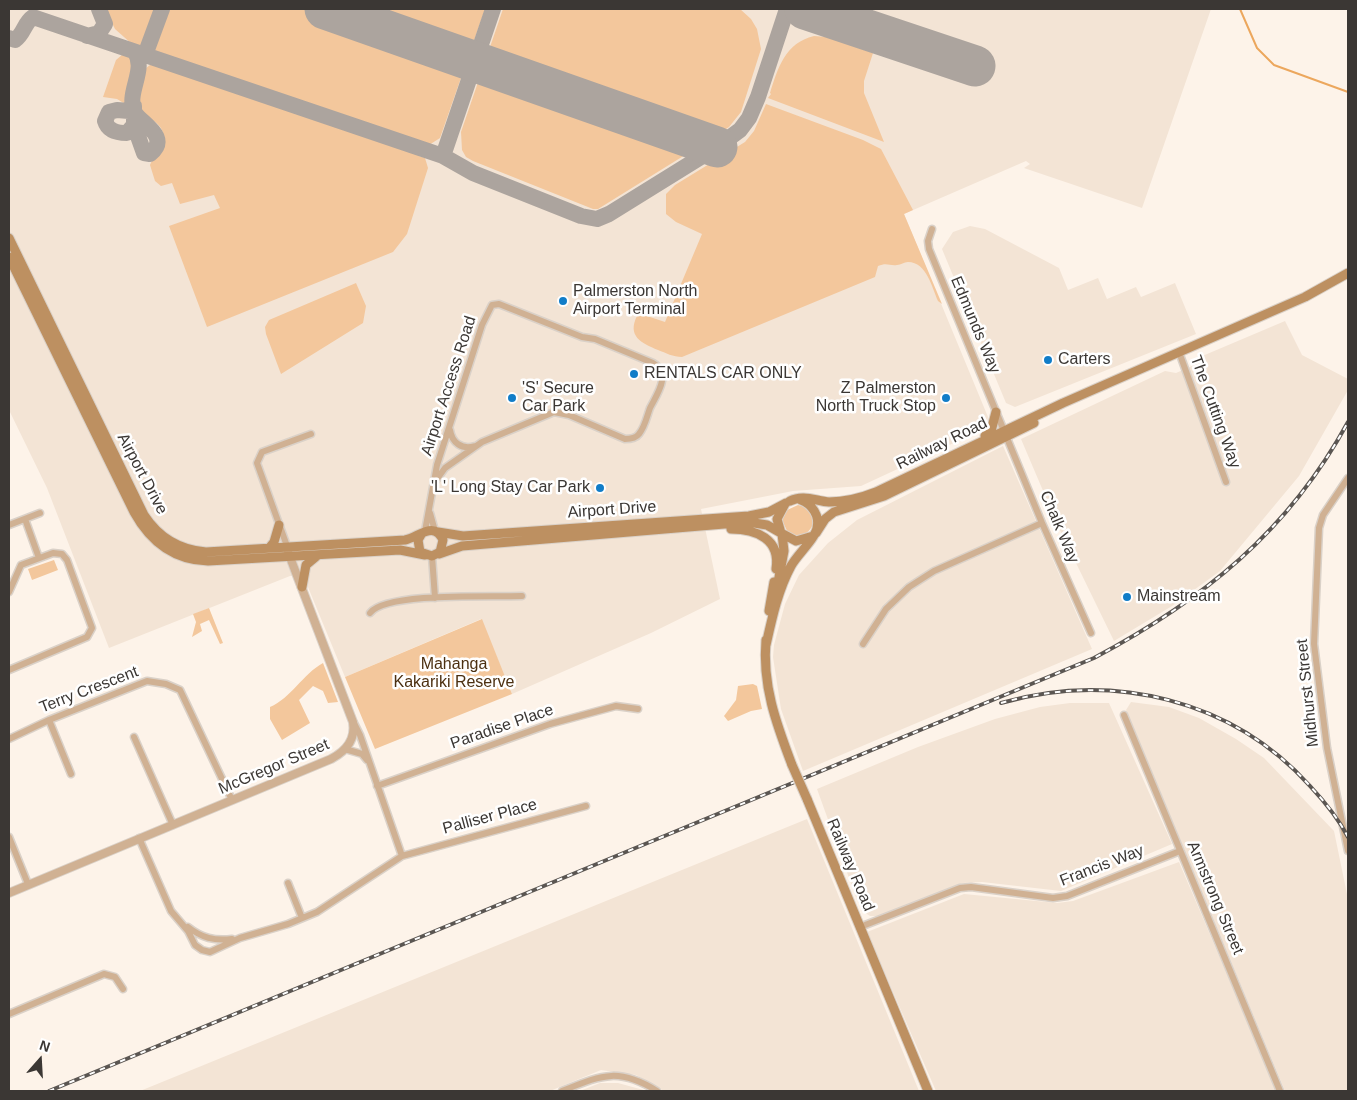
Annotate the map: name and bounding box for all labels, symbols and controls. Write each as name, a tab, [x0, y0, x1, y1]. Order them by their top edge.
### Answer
street label: Edmunds Way	[946, 274, 1004, 376]
place label: Palmerston North Airport Terminal	[573, 282, 697, 320]
marker: Palmerston North Airport Terminal	[557, 295, 569, 307]
street label: Airport Access Road	[417, 314, 481, 458]
place label: Carters	[1058, 350, 1110, 370]
street label: The Cutting Way	[1186, 353, 1244, 471]
marker: Carters	[1042, 354, 1054, 366]
place label: RENTALS CAR ONLY	[644, 364, 802, 384]
marker: RENTALS CAR ONLY	[628, 368, 640, 380]
place label: 'S' Secure Car Park	[522, 379, 594, 417]
place label: Z Palmerston North Truck Stop	[816, 379, 936, 417]
marker: 'S' Secure Car Park	[506, 392, 518, 404]
marker: Z Palmerston North Truck Stop	[940, 392, 952, 404]
street label: Railway Road	[893, 414, 991, 474]
street label: Airport Drive	[113, 430, 171, 518]
place label: 'L' Long Stay Car Park	[431, 478, 590, 498]
marker: 'L' Long Stay Car Park	[594, 482, 606, 494]
street label: Chalk Way	[1035, 488, 1083, 566]
street label: Airport Drive	[567, 497, 657, 523]
place label: Mainstream	[1137, 587, 1221, 607]
marker: Mainstream	[1121, 591, 1133, 603]
street label: Midhurst Street	[1293, 638, 1323, 748]
park label: Mahanga Kakariki Reserve	[394, 655, 514, 693]
street label: Terry Crescent	[37, 662, 141, 718]
street label: Paradise Place	[448, 700, 556, 754]
street label: McGregor Street	[216, 735, 332, 799]
street label: Palliser Place	[441, 795, 539, 839]
street label: Railway Road	[822, 816, 878, 914]
street label: Armstrong Street	[1183, 839, 1247, 957]
street label: Francis Way	[1057, 841, 1147, 891]
north arrow	[15, 1035, 65, 1085]
text: N	[37, 1037, 52, 1055]

